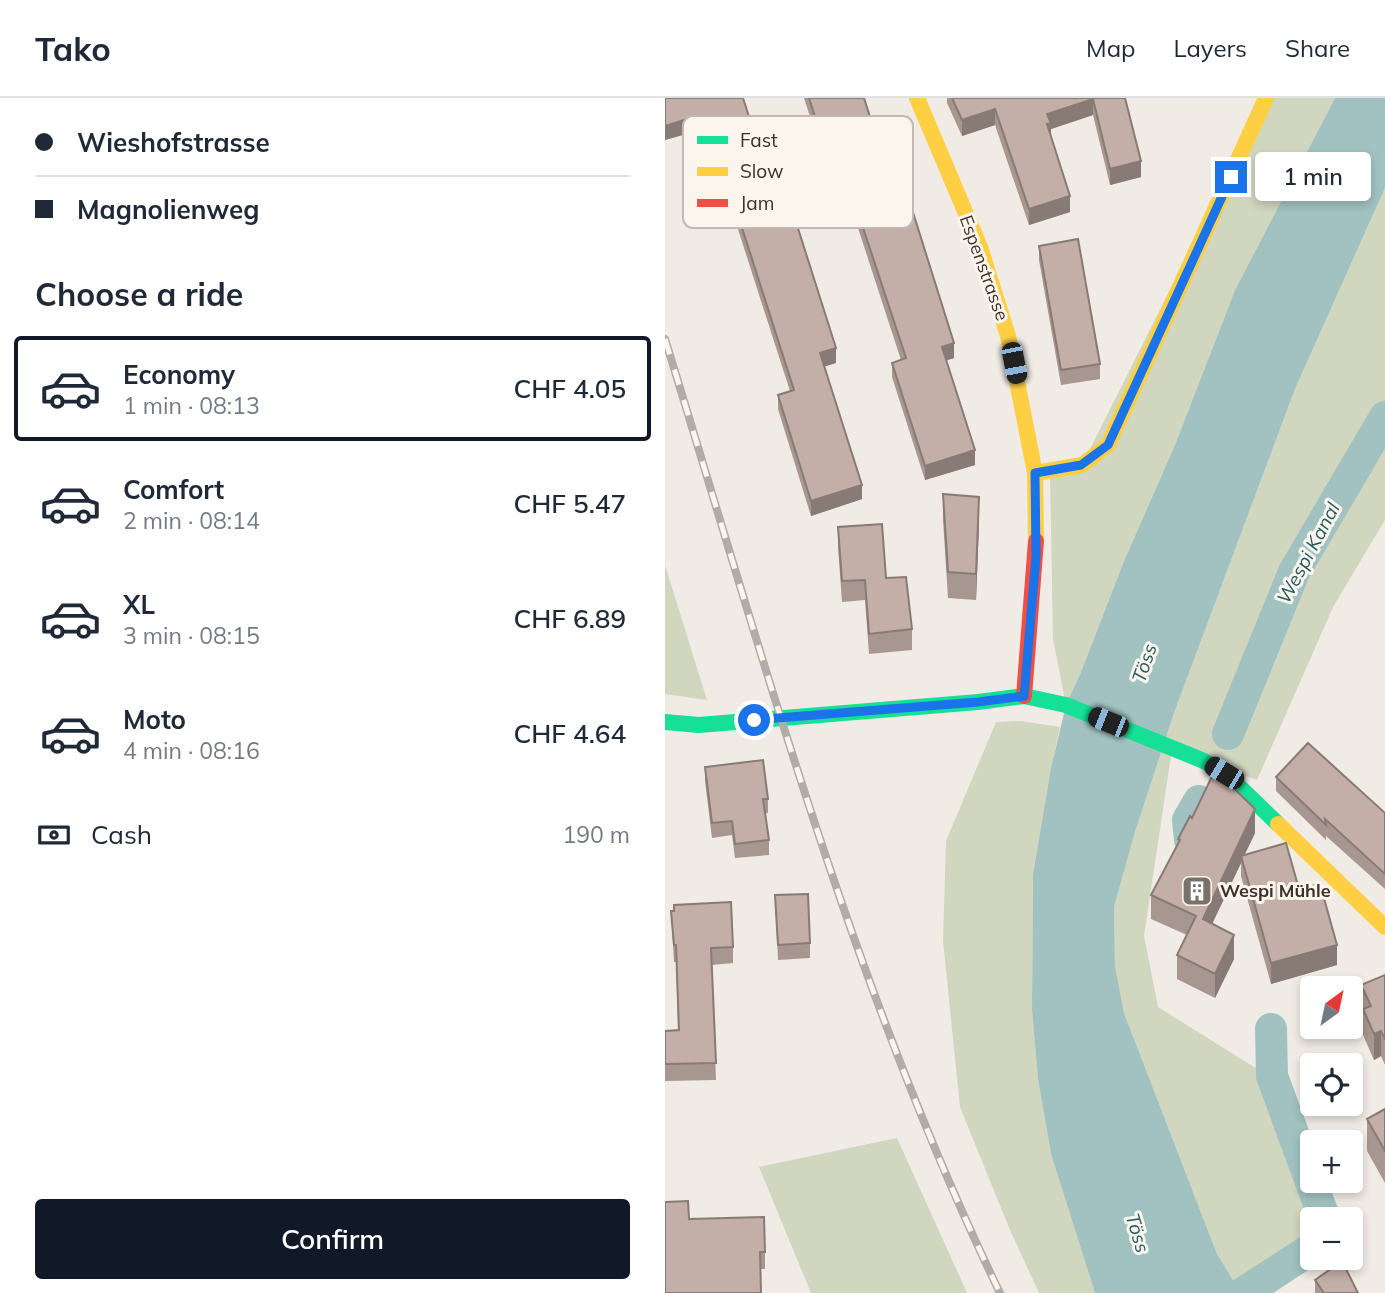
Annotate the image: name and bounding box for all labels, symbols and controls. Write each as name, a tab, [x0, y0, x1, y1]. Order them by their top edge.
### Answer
text: Tako	[35, 28, 111, 69]
text: Map	[1086, 33, 1135, 63]
text: Layers	[1173, 33, 1247, 63]
text: Share	[1285, 33, 1350, 63]
legend	[683, 116, 913, 228]
text: Wieshofstrasse	[77, 126, 270, 159]
text: Fast	[740, 128, 778, 152]
callout: 1 min	[1255, 153, 1371, 202]
text: Slow	[740, 159, 784, 183]
route end	[1215, 161, 1247, 193]
text: 1 min	[1283, 162, 1343, 191]
text: Jam	[740, 191, 774, 215]
text: Magnolienweg	[77, 193, 259, 226]
street label: Espenstrasse	[955, 212, 1014, 324]
text: Choose a ride	[35, 274, 243, 314]
car	[1000, 340, 1029, 386]
icon: car	[39, 357, 102, 420]
text: Economy	[123, 358, 235, 391]
text: CHF 4.05	[514, 372, 626, 405]
text: 1 min · 08:13	[123, 391, 260, 420]
icon: car	[39, 472, 102, 535]
text: Comfort	[123, 473, 224, 506]
text: CHF 5.47	[514, 487, 626, 520]
water label: Wespi Kanal	[1271, 498, 1345, 608]
text: 2 min · 08:14	[123, 506, 260, 535]
icon: car	[39, 587, 102, 650]
text: XL	[123, 588, 155, 621]
text: CHF 6.89	[514, 602, 626, 635]
text: 3 min · 08:15	[123, 621, 260, 650]
water label: Töss	[1126, 640, 1162, 686]
icon: car	[39, 702, 102, 765]
text: Moto	[123, 703, 186, 736]
route start	[738, 704, 770, 736]
car	[1085, 704, 1132, 740]
text: CHF 4.64	[514, 717, 626, 750]
text: 4 min · 08:16	[123, 736, 260, 765]
car	[1201, 753, 1248, 793]
icon: cash	[35, 816, 73, 854]
text: Cash	[91, 818, 152, 851]
text: 190 m	[562, 820, 630, 849]
building icon: Wespi Mühle	[1180, 874, 1214, 908]
place label: Wespi Mühle	[1220, 879, 1331, 902]
north arrow	[1300, 976, 1363, 1040]
map controls	[1300, 976, 1363, 1270]
button: locate	[1300, 1053, 1363, 1116]
button: +	[1300, 1130, 1363, 1193]
button: Confirm	[35, 1199, 630, 1279]
button: −	[1300, 1207, 1363, 1270]
water label: Töss	[1121, 1210, 1155, 1256]

